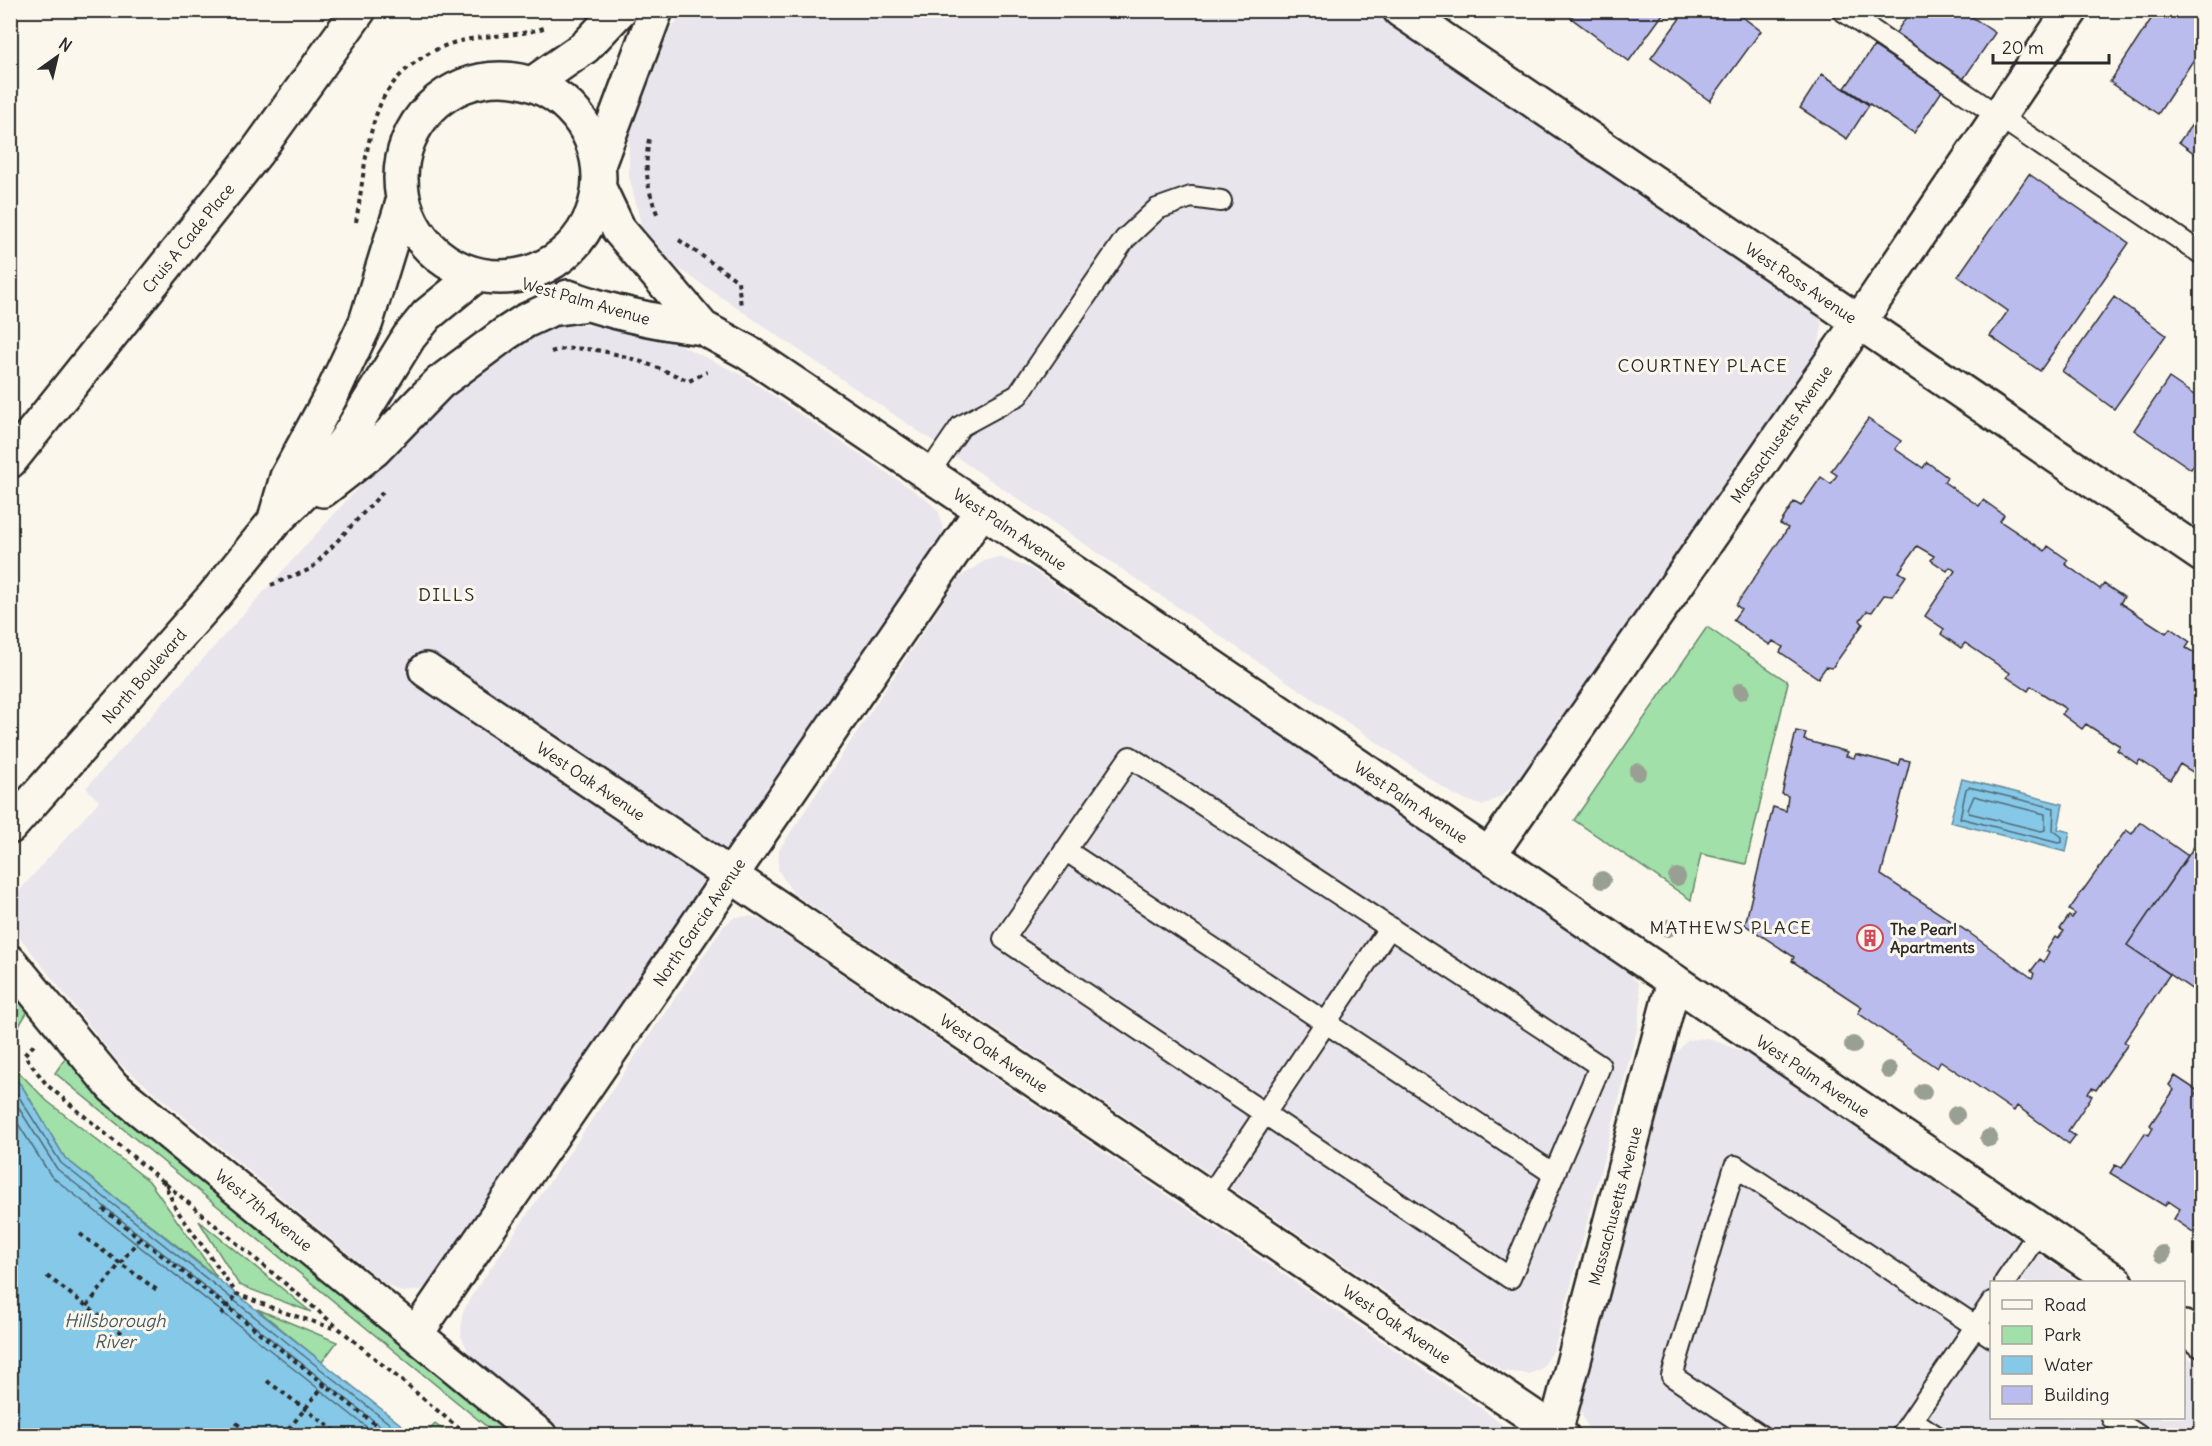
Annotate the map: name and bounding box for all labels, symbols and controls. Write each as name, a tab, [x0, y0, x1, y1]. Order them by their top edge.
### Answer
north arrow	[27, 27, 87, 87]
scale bar	[1993, 27, 2108, 65]
text: N	[55, 33, 76, 56]
text: 20 m	[2002, 36, 2044, 59]
street label: Cruis A Cade Place	[138, 179, 238, 297]
street label: West Ross Avenue	[1741, 238, 1861, 328]
street label: West Palm Avenue	[520, 273, 652, 329]
district label: COURTNEY PLACE	[1618, 354, 1788, 377]
street label: Massachusetts Avenue	[1726, 361, 1836, 507]
street label: West Palm Avenue	[949, 484, 1071, 574]
district label: DILLS	[418, 583, 476, 606]
street label: North Boulevard	[98, 625, 190, 727]
street label: West Oak Avenue	[533, 737, 649, 825]
street label: West Palm Avenue	[1350, 757, 1472, 847]
street label: North Garcia Avenue	[649, 854, 749, 990]
district label: MATHEWS PLACE	[1650, 916, 1812, 939]
place label: The Pearl Apartments	[1890, 919, 1975, 958]
building icon: The Pearl Apartments	[1855, 923, 1885, 953]
street label: West Oak Avenue	[936, 1009, 1052, 1097]
street label: West Palm Avenue	[1752, 1031, 1874, 1121]
street label: Massachusetts Avenue	[1584, 1124, 1646, 1288]
street label: West 7th Avenue	[211, 1165, 317, 1255]
street label: West Oak Avenue	[1339, 1280, 1455, 1368]
legend	[1990, 1281, 2185, 1419]
text: Road	[2044, 1293, 2087, 1316]
water label: Hillsborough River	[64, 1309, 166, 1353]
text: Park	[2044, 1323, 2081, 1346]
text: Water	[2044, 1353, 2094, 1376]
text: Building	[2044, 1383, 2109, 1406]

